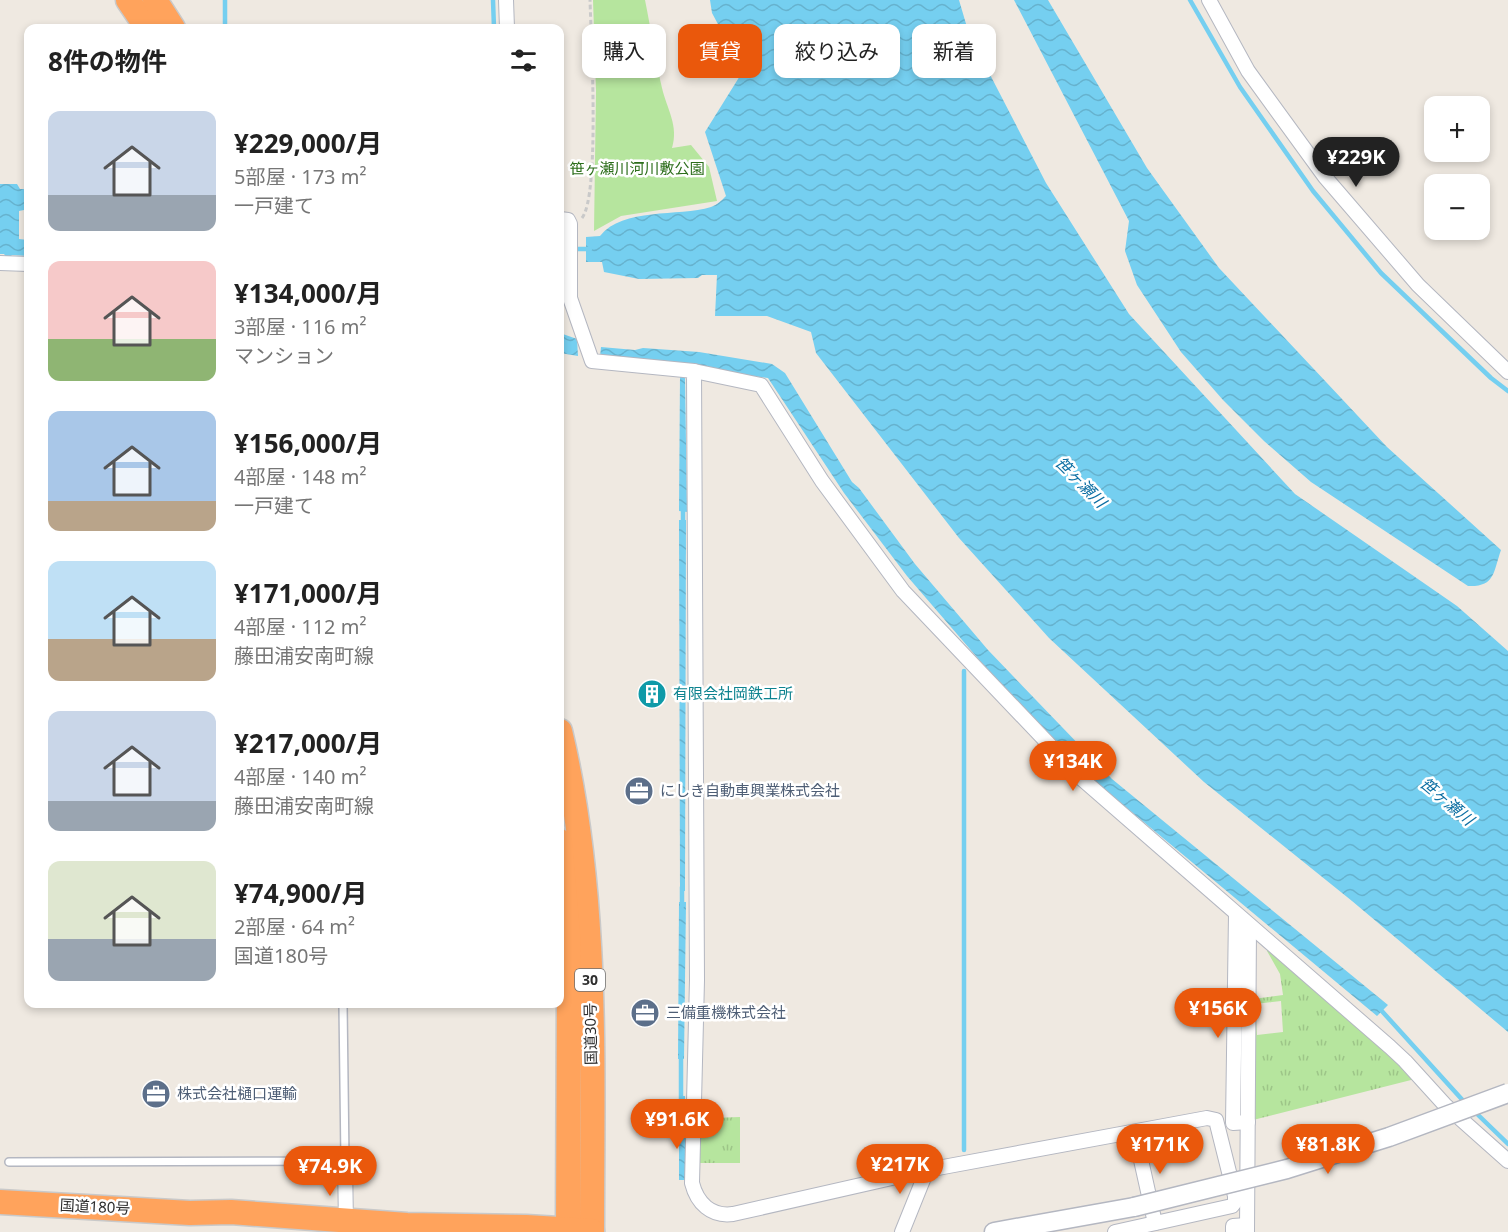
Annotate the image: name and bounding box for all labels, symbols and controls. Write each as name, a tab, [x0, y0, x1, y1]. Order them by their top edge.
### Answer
chip: 購入	[582, 24, 666, 78]
chip: 賃貸	[678, 24, 762, 78]
chip: 絞り込み	[774, 24, 900, 78]
chip: 新着	[912, 24, 996, 78]
text: 8件の物件	[48, 43, 167, 79]
icon: filters	[507, 44, 540, 77]
map controls	[1424, 96, 1490, 240]
button: +	[1424, 96, 1490, 162]
text: ¥229,000/月	[234, 125, 382, 161]
icon: home	[96, 135, 168, 207]
pin: ¥229K	[1314, 137, 1398, 188]
text: ¥229K	[1326, 143, 1386, 170]
park label: 笹ヶ瀬川河川敷公園	[569, 158, 705, 178]
text: 5部屋 · 173 m²	[234, 163, 366, 190]
button: −	[1424, 174, 1490, 240]
text: 一戸建て	[234, 192, 314, 219]
text: ¥134,000/月	[234, 275, 382, 311]
icon: home	[96, 285, 168, 357]
text: 3部屋 · 116 m²	[234, 313, 366, 340]
text: マンション	[234, 342, 334, 369]
text: ¥156,000/月	[234, 425, 382, 461]
icon: home	[96, 435, 168, 507]
water label: 笹ヶ瀬川	[1051, 452, 1113, 514]
text: 4部屋 · 148 m²	[234, 463, 366, 490]
text: 一戸建て	[234, 492, 314, 519]
text: ¥171,000/月	[234, 575, 382, 611]
icon: home	[96, 585, 168, 657]
text: 4部屋 · 112 m²	[234, 613, 366, 640]
text: 藤田浦安南町線	[234, 642, 374, 669]
building icon: 有限会社岡鉄工所	[636, 678, 668, 710]
place label: 有限会社岡鉄工所	[673, 683, 793, 703]
text: ¥217,000/月	[234, 725, 382, 761]
icon: home	[96, 735, 168, 807]
pin: ¥134K	[1031, 741, 1115, 792]
text: ¥134K	[1043, 747, 1103, 774]
text: 4部屋 · 140 m²	[234, 763, 366, 790]
water label: 笹ヶ瀬川	[1415, 772, 1480, 831]
office icon: にしき自動車興業株式会社	[623, 775, 655, 807]
place label: にしき自動車興業株式会社	[660, 780, 840, 800]
text: 藤田浦安南町線	[234, 792, 374, 819]
text: ¥74,900/月	[234, 875, 367, 911]
icon: home	[96, 885, 168, 957]
text: 2部屋 · 64 m²	[234, 913, 355, 940]
text: 国道180号	[234, 942, 328, 969]
road number: 30	[575, 969, 605, 991]
pin: ¥156K	[1176, 988, 1260, 1039]
text: ¥156K	[1188, 994, 1248, 1021]
office icon: 三備重機株式会社	[629, 997, 661, 1029]
place label: 三備重機株式会社	[666, 1002, 786, 1022]
street label: 国道30号	[579, 1003, 601, 1065]
office icon: 株式会社樋口運輸	[140, 1078, 172, 1110]
place label: 株式会社樋口運輸	[177, 1083, 297, 1103]
pin: ¥91.6K	[628, 1099, 726, 1150]
text: ¥91.6K	[645, 1105, 709, 1132]
pin: ¥171K	[1118, 1124, 1202, 1175]
pin: ¥81.8K	[1279, 1124, 1377, 1175]
text: ¥171K	[1130, 1130, 1190, 1157]
text: ¥81.8K	[1296, 1130, 1360, 1157]
pin: ¥217K	[858, 1144, 942, 1195]
pin: ¥74.9K	[281, 1146, 379, 1197]
text: ¥217K	[870, 1150, 930, 1177]
text: ¥74.9K	[298, 1152, 362, 1179]
street label: 国道180号	[59, 1194, 131, 1218]

